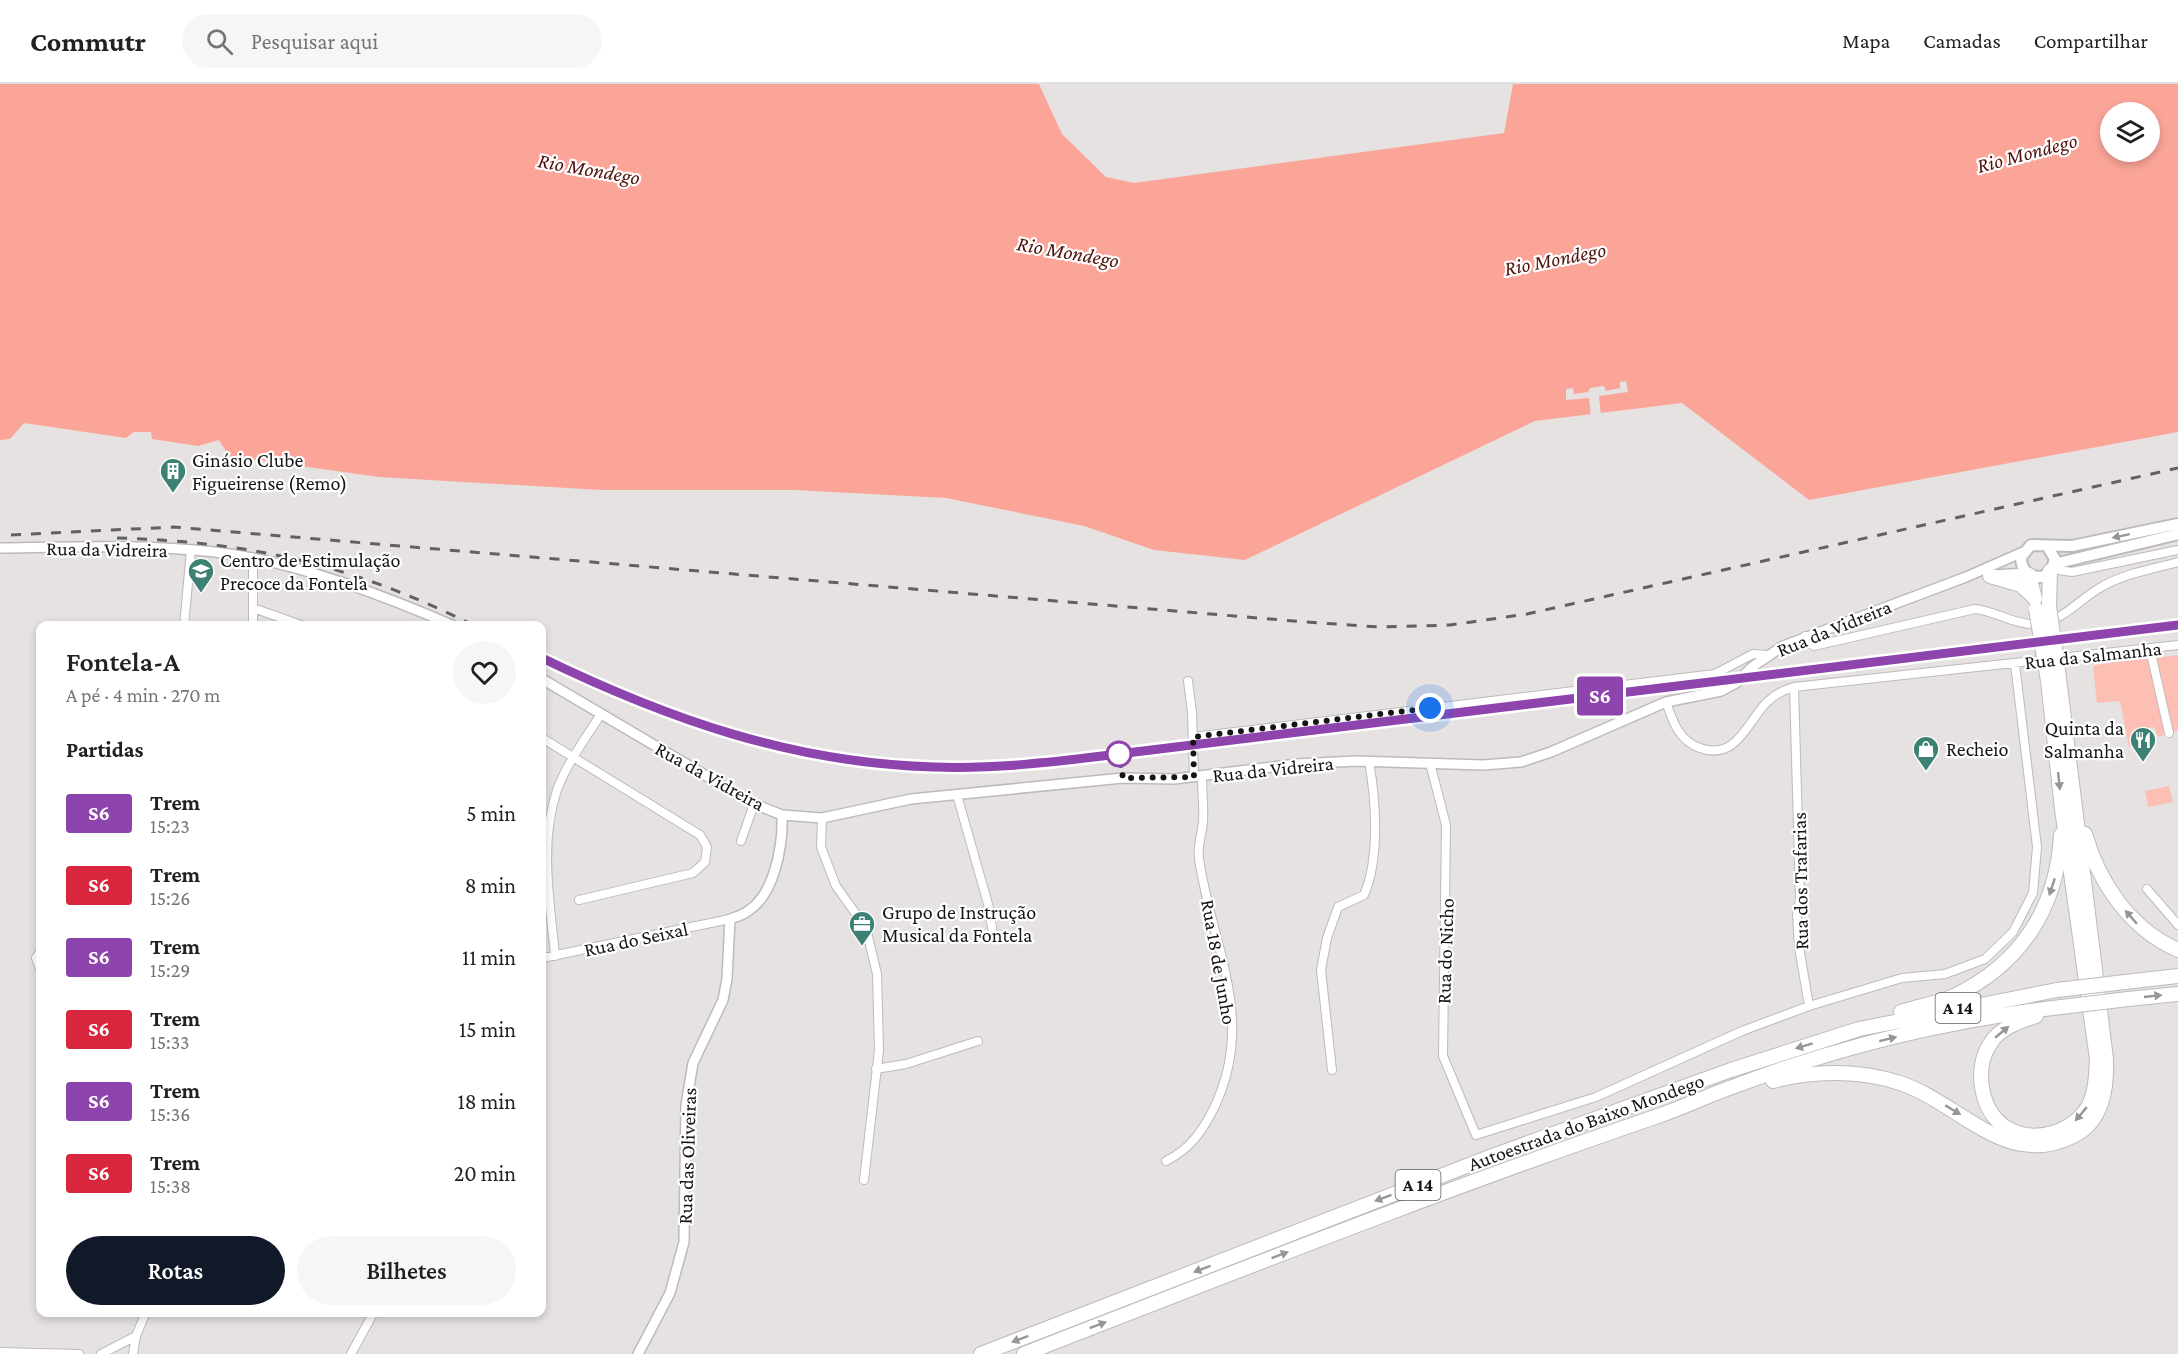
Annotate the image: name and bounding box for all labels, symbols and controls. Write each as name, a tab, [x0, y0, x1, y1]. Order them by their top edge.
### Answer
search box	[182, 14, 602, 68]
icon: search	[203, 25, 236, 58]
text: Commutr	[30, 26, 146, 57]
text: Pesquisar aqui	[251, 29, 378, 54]
text: Mapa	[1842, 29, 1890, 53]
text: Camadas	[1923, 29, 2001, 53]
text: Compartilhar	[2034, 29, 2148, 53]
map controls	[2100, 102, 2160, 162]
button: layers	[2100, 102, 2160, 162]
water label: Rio Mondego	[1974, 128, 2080, 178]
water label: Rio Mondego	[536, 148, 642, 190]
water label: Rio Mondego	[1015, 231, 1121, 273]
water label: Rio Mondego	[1502, 237, 1608, 281]
place label: Ginásio Clube Figueirense (Remo)	[192, 449, 347, 495]
building icon: Ginásio Clube Figueirense (Remo)	[158, 456, 188, 494]
one-way arrow	[2111, 532, 2130, 541]
street label: Rua da Vidreira	[46, 537, 168, 561]
place label: Centro de Estimulação Precoce da Fontela	[220, 549, 401, 594]
school or university icon: Centro de Estimulação Precoce da Fontela	[186, 556, 216, 594]
street label: Rua da Vidreira	[1774, 595, 1894, 661]
street label: Rua da Salmanha	[2023, 637, 2163, 673]
button: heart	[453, 641, 516, 704]
text: Fontela-A	[66, 646, 180, 677]
line badge: S6	[1573, 676, 1627, 716]
text: A pé · 4 min · 270 m	[66, 684, 220, 706]
text: S6	[1589, 684, 1611, 708]
your location	[1415, 693, 1445, 723]
place label: Quinta da Salmanha	[2044, 717, 2124, 762]
restaurant icon: Quinta da Salmanha	[2128, 725, 2158, 763]
shop icon: Recheio	[1911, 734, 1941, 772]
text: Partidas	[66, 737, 143, 762]
street label: Rua da Vidreira	[652, 737, 768, 815]
place label: Recheio	[1946, 738, 2009, 760]
unlabelled marker	[1106, 741, 1132, 767]
street label: Rua da Vidreira	[1211, 752, 1335, 786]
one-way arrow	[2054, 771, 2064, 790]
text: Trem	[150, 790, 200, 815]
text: S6	[88, 801, 110, 825]
text: 5 min	[466, 801, 516, 826]
street label: Rua dos Trafarias	[1788, 812, 1812, 950]
text: 15:23	[150, 815, 190, 837]
text: Trem	[150, 862, 200, 887]
text: S6	[88, 873, 110, 897]
text: 8 min	[465, 873, 516, 898]
one-way arrow	[2047, 878, 2056, 896]
text: 15:26	[150, 887, 190, 909]
street label: Rua 18 de Junho	[1196, 898, 1241, 1027]
street label: Rua do Nicho	[1432, 898, 1458, 1004]
place label: Grupo de Instrução Musical da Fontela	[882, 901, 1036, 946]
office icon: Grupo de Instrução Musical da Fontela	[847, 909, 877, 947]
one-way arrow	[2125, 910, 2138, 925]
street label: Rua do Seixal	[582, 917, 690, 961]
text: Trem	[150, 934, 200, 959]
text: S6	[88, 945, 110, 969]
text: 11 min	[462, 945, 516, 970]
text: 15:29	[150, 959, 190, 981]
one-way arrow	[2143, 992, 2162, 1001]
road number: A 14	[1936, 993, 1980, 1023]
text: Trem	[150, 1006, 200, 1031]
text: S6	[88, 1017, 110, 1041]
text: 15 min	[459, 1017, 516, 1042]
one-way arrow	[1994, 1026, 2010, 1039]
text: 15:33	[150, 1031, 190, 1053]
one-way arrow	[1879, 1033, 1897, 1043]
one-way arrow	[1795, 1041, 1813, 1051]
street label: Autoestrada do Baixo Mondego	[1465, 1069, 1707, 1176]
text: Trem	[150, 1078, 200, 1103]
street label: Rua das Oliveiras	[674, 1087, 700, 1225]
text: S6	[88, 1089, 110, 1113]
text: 18 min	[457, 1089, 516, 1114]
text: 15:36	[150, 1103, 190, 1125]
one-way arrow	[1945, 1104, 1961, 1115]
one-way arrow	[2076, 1106, 2088, 1121]
text: Trem	[150, 1150, 200, 1175]
text: S6	[88, 1161, 110, 1185]
text: 20 min	[454, 1161, 516, 1186]
road number: A 14	[1396, 1170, 1440, 1200]
text: 15:38	[150, 1175, 191, 1197]
one-way arrow	[1374, 1193, 1392, 1203]
button: Rotas	[66, 1236, 285, 1305]
button: Bilhetes	[297, 1236, 516, 1305]
one-way arrow	[1271, 1250, 1289, 1259]
one-way arrow	[1192, 1264, 1210, 1274]
one-way arrow	[1089, 1320, 1107, 1329]
one-way arrow	[1011, 1335, 1029, 1344]

